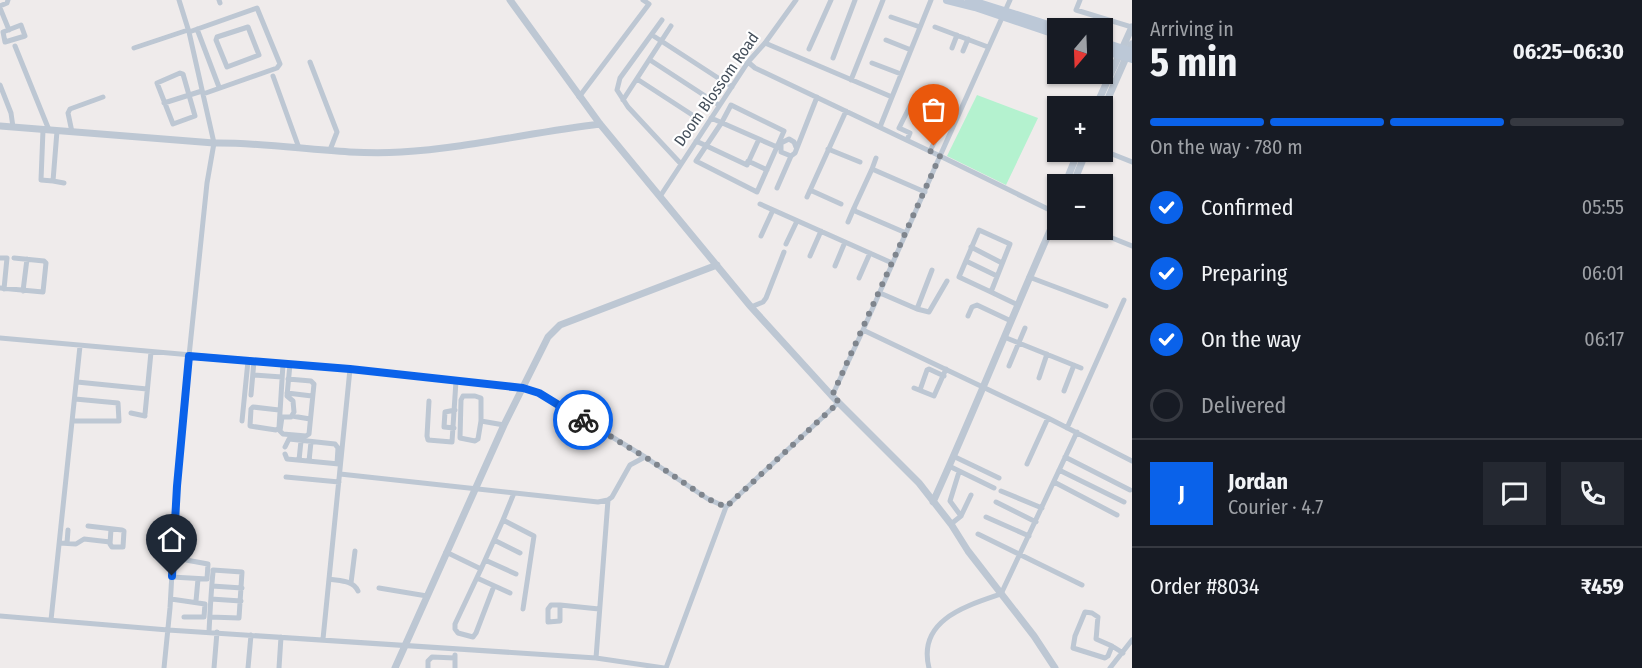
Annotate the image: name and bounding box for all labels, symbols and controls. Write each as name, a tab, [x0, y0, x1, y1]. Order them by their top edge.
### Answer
text: Arriving in	[1150, 17, 1234, 41]
north arrow	[1047, 18, 1113, 84]
map controls	[1047, 18, 1113, 240]
street label: Doom Blossom Road	[670, 29, 763, 150]
text: 06:25–06:30	[1513, 38, 1624, 65]
text: 5 min	[1150, 40, 1238, 86]
pin	[908, 84, 959, 146]
icon: bag	[917, 93, 950, 126]
button: +	[1047, 96, 1113, 162]
text: On the way · 780 m	[1150, 135, 1303, 159]
button: −	[1047, 174, 1113, 240]
icon: check	[1150, 191, 1183, 224]
text: Confirmed	[1201, 194, 1294, 221]
text: 05:55	[1582, 195, 1624, 219]
icon: check	[1150, 257, 1183, 290]
text: Preparing	[1201, 260, 1287, 287]
text: 06:01	[1582, 261, 1624, 285]
icon: check	[1150, 323, 1183, 356]
text: On the way	[1201, 326, 1301, 353]
text: 06:17	[1584, 327, 1624, 351]
courier	[553, 390, 613, 450]
text: Delivered	[1201, 392, 1286, 419]
icon: bike	[567, 404, 600, 437]
button: chat	[1483, 462, 1546, 525]
button: phone	[1561, 462, 1624, 525]
text: Jordan	[1228, 468, 1288, 495]
text: J	[1178, 480, 1185, 507]
text: Courier · 4.7	[1228, 495, 1323, 519]
pin	[146, 514, 197, 576]
icon: home	[155, 523, 188, 556]
text: Order #8034	[1150, 573, 1259, 600]
text: ₹459	[1581, 573, 1624, 600]

